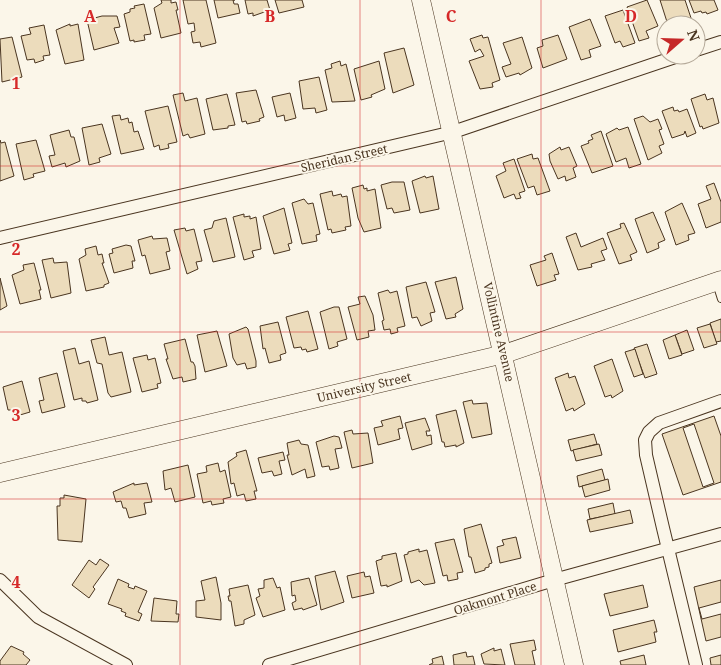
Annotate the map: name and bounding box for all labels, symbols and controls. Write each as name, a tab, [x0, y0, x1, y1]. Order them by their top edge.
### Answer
text: A	[84, 5, 97, 27]
text: B	[265, 5, 276, 27]
text: C	[446, 5, 457, 27]
text: D	[625, 5, 637, 27]
north arrow	[656, 15, 706, 65]
text: N	[683, 27, 705, 44]
text: 1	[11, 72, 21, 94]
street label: Sheridan Street	[299, 140, 389, 176]
text: 2	[11, 238, 21, 260]
street label: Vollintine Avenue	[479, 281, 519, 383]
street label: University Street	[315, 368, 413, 406]
text: 3	[11, 404, 21, 426]
text: 4	[11, 571, 21, 593]
street label: Oakmont Place	[451, 577, 539, 619]

